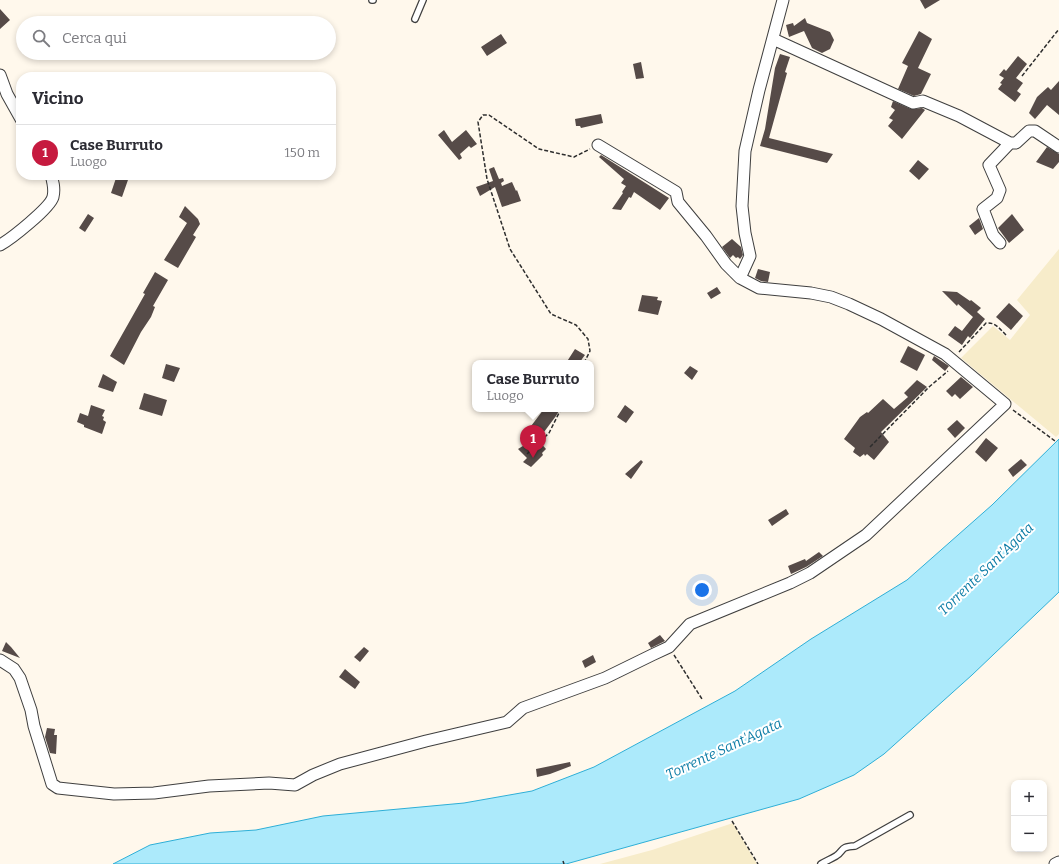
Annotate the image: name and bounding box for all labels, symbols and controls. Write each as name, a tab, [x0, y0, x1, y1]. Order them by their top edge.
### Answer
search box	[16, 16, 336, 60]
icon: search	[30, 27, 52, 49]
text: Cerca qui	[62, 29, 127, 47]
text: Vicino	[32, 88, 84, 109]
text: Case Burruto	[70, 136, 163, 154]
text: 1	[42, 145, 48, 160]
text: 150 m	[284, 145, 320, 160]
text: Luogo	[70, 154, 107, 169]
popup	[472, 360, 594, 412]
text: Case Burruto	[487, 370, 579, 388]
text: Luogo	[487, 388, 524, 403]
pin: 1	[520, 425, 546, 458]
water label: Torrente Sant'Agata	[935, 519, 1037, 619]
your location	[692, 580, 712, 600]
water label: Torrente Sant'Agata	[663, 715, 785, 783]
map controls	[1011, 780, 1047, 852]
button: +	[1011, 780, 1047, 816]
button: −	[1011, 816, 1047, 852]

